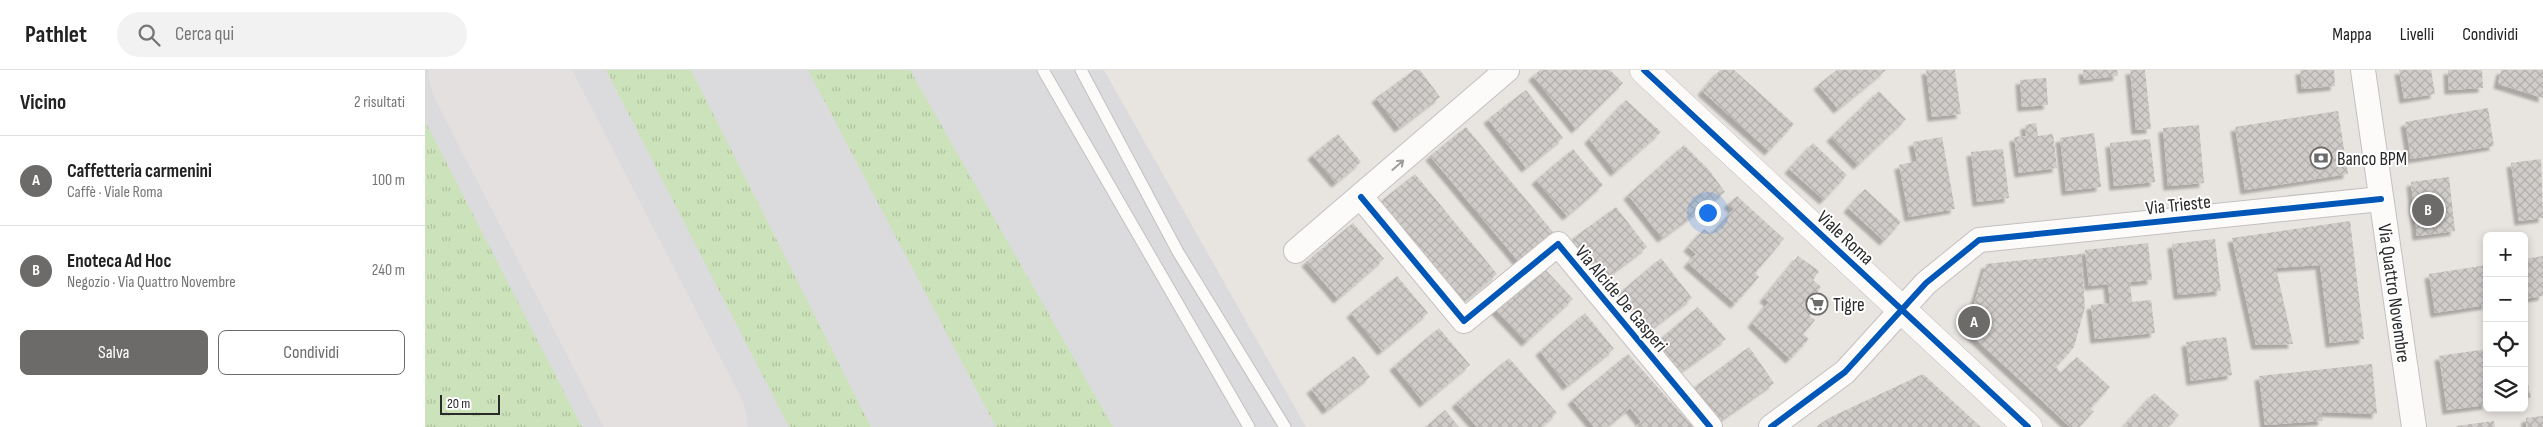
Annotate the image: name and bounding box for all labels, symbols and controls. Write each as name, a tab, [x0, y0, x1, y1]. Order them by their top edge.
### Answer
search box	[117, 12, 467, 57]
text: Pathlet	[25, 20, 87, 49]
icon: search	[135, 21, 163, 49]
text: Cerca qui	[175, 23, 234, 46]
text: Mappa	[2332, 24, 2372, 45]
text: Livelli	[2400, 24, 2434, 45]
text: Condividi	[2462, 24, 2518, 45]
text: Vicino	[20, 90, 66, 115]
text: 2 risultati	[354, 93, 405, 112]
bank icon: Banco BPM	[2309, 146, 2333, 170]
place label: Banco BPM	[2337, 148, 2407, 171]
one-way arrow	[1391, 159, 1404, 170]
text: Caffetteria carmenini	[67, 160, 212, 183]
text: A	[32, 171, 40, 190]
text: 100 m	[372, 171, 405, 190]
text: Caffè · Viale Roma	[67, 183, 163, 202]
street label: Via Trieste	[2144, 191, 2212, 220]
pin: B	[2412, 191, 2444, 229]
your location	[1695, 200, 1721, 226]
street label: Viale Roma	[1812, 206, 1878, 270]
street label: Via Quattro Novembre	[2372, 222, 2415, 364]
map controls	[2483, 232, 2528, 412]
button: +	[2483, 232, 2528, 277]
street label: Via Alcide De Gasperi	[1570, 241, 1672, 357]
text: Enoteca Ad Hoc	[67, 250, 171, 273]
text: B	[32, 261, 40, 280]
text: 240 m	[372, 261, 405, 280]
text: Negozio · Via Quattro Novembre	[67, 273, 236, 292]
button: −	[2483, 277, 2528, 322]
supermarket icon: Tigre	[1805, 292, 1829, 316]
place label: Tigre	[1833, 294, 1865, 317]
pin: A	[1958, 303, 1990, 341]
button: locate	[2483, 322, 2528, 367]
button: Salva	[20, 330, 208, 375]
button: Condividi	[218, 330, 405, 375]
button: layers	[2483, 367, 2528, 412]
scale bar	[440, 392, 500, 415]
text: 20 m	[447, 395, 470, 412]

